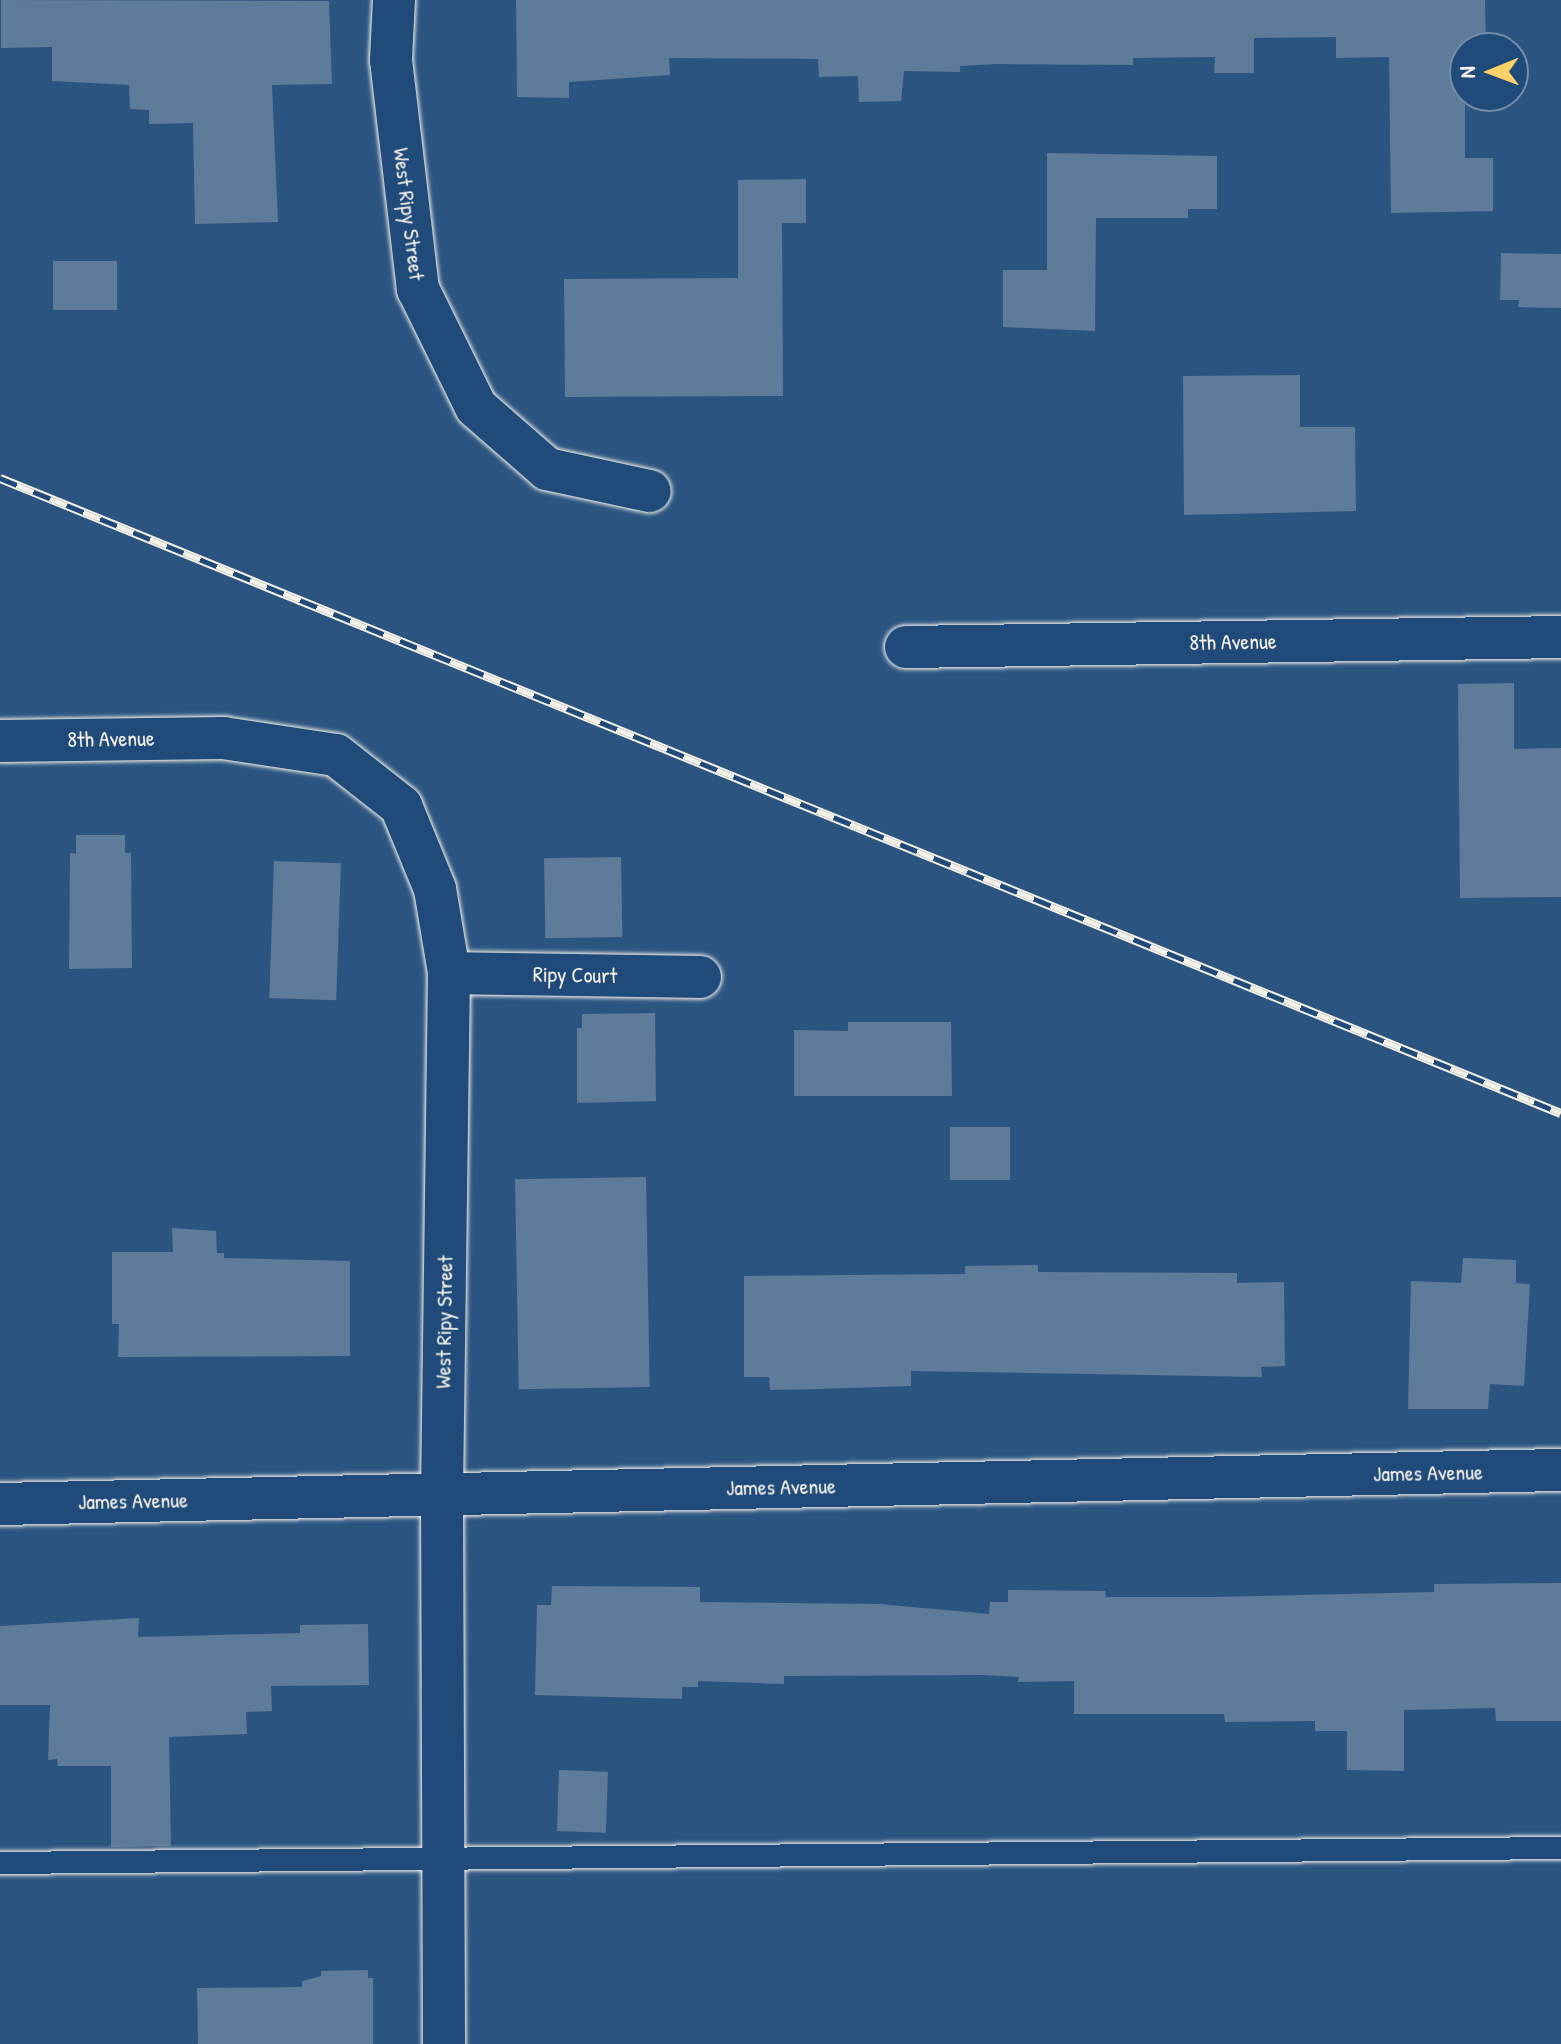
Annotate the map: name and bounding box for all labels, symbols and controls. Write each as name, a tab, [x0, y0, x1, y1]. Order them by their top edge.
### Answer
north arrow	[1449, 32, 1529, 112]
text: N	[1452, 66, 1482, 79]
street label: West Ripy Street	[388, 146, 430, 282]
street label: 8th Avenue	[1189, 628, 1277, 656]
street label: 8th Avenue	[67, 725, 155, 753]
street label: Ripy Court	[533, 961, 617, 989]
street label: West Ripy Street	[430, 1255, 458, 1389]
street label: James Avenue	[1373, 1459, 1483, 1487]
street label: James Avenue	[726, 1473, 836, 1501]
street label: James Avenue	[78, 1487, 188, 1515]

